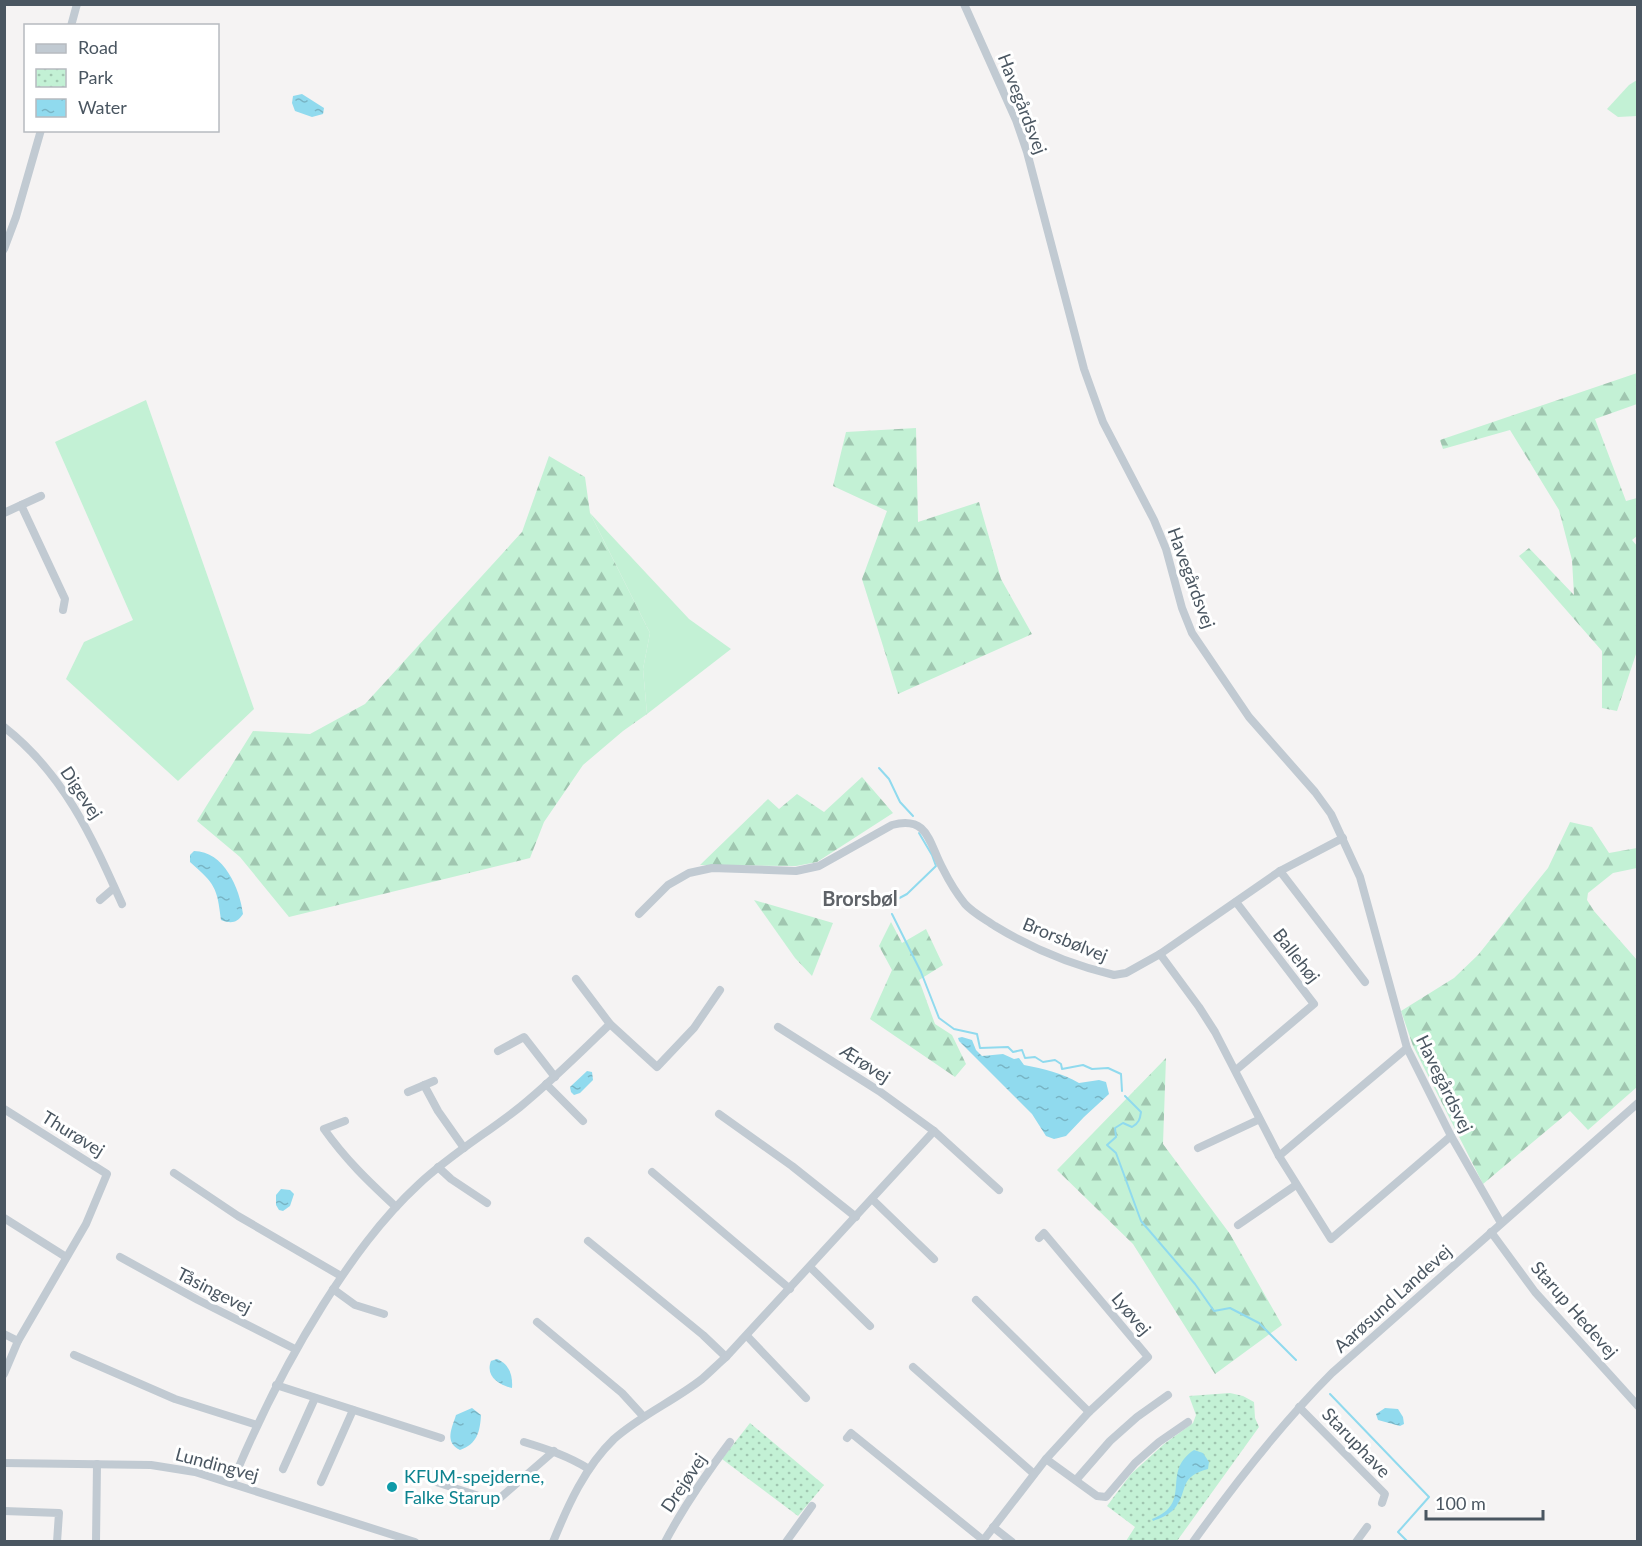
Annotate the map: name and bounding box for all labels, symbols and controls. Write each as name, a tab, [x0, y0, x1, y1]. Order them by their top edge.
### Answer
legend	[24, 24, 219, 132]
text: Road	[78, 36, 118, 58]
street label: Havegårdsvej	[994, 50, 1052, 157]
text: Park	[78, 66, 114, 88]
text: Water	[78, 96, 127, 118]
street label: Havegårdsvej	[1163, 524, 1220, 631]
street label: Digevej	[56, 762, 108, 823]
district label: Brorsbøl	[822, 886, 898, 910]
street label: Brorsbølvej	[1020, 912, 1111, 966]
street label: Ballehøj	[1269, 924, 1325, 987]
street label: Havegårdsvej	[1412, 1031, 1478, 1136]
street label: Ærøvej	[835, 1038, 895, 1088]
street label: Thurøvej	[38, 1105, 109, 1161]
street label: Aarøsund Landevej	[1329, 1240, 1456, 1357]
street label: Starup Hedevej	[1527, 1256, 1623, 1362]
street label: Tåsingevej	[173, 1262, 256, 1318]
street label: Lyøvej	[1107, 1287, 1156, 1339]
street label: Staruphave	[1318, 1403, 1395, 1482]
street label: Lundingvej	[173, 1442, 261, 1486]
street label: Drejøvej	[656, 1449, 711, 1516]
place label: KFUM-spejderne, Falke Starup	[404, 1465, 544, 1508]
marker: KFUM-spejderne, Falke Starup	[385, 1480, 399, 1494]
scale bar	[1426, 1483, 1543, 1521]
text: 100 m	[1435, 1492, 1486, 1514]

